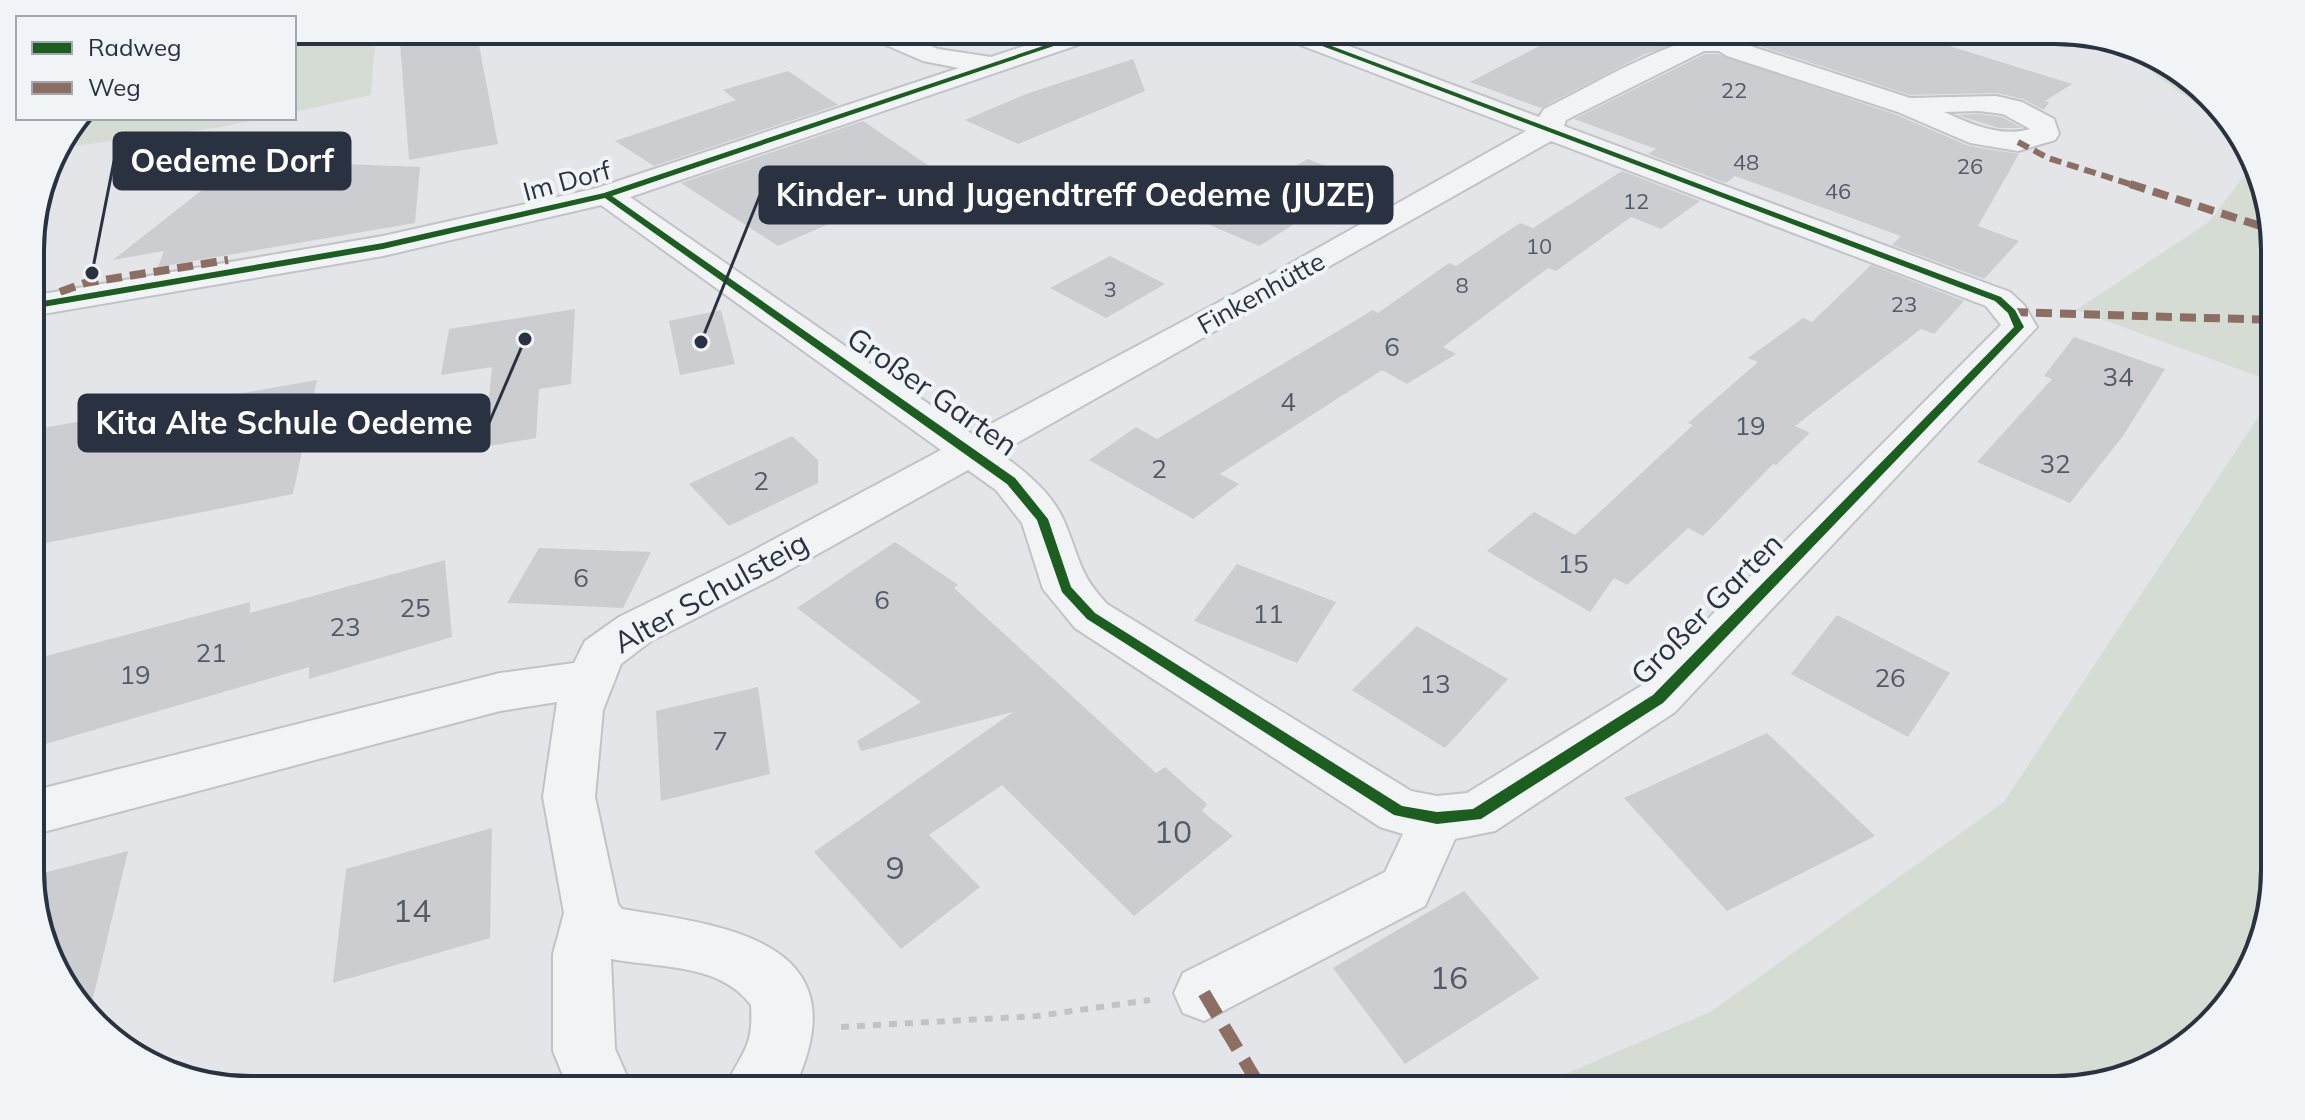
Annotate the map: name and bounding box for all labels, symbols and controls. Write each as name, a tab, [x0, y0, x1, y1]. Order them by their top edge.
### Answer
legend	[16, 16, 296, 120]
text: Radweg	[88, 32, 182, 62]
text: Weg	[88, 72, 141, 102]
house number: 22	[1721, 76, 1747, 104]
callout: Oedeme Dorf	[114, 133, 350, 189]
text: Oedeme Dorf	[130, 140, 335, 180]
house number: 48	[1733, 148, 1759, 176]
house number: 26	[1957, 152, 1983, 180]
street label: Im Dorf	[519, 153, 616, 208]
callout: Kinder- und Jugendtreff Oedeme (JUZE)	[760, 167, 1392, 223]
text: Kinder- und Jugendtreff Oedeme (JUZE)	[776, 174, 1376, 214]
house number: 46	[1825, 177, 1851, 205]
house number: 12	[1623, 187, 1649, 215]
house number: 10	[1526, 232, 1552, 260]
street label: Finkenhütte	[1191, 244, 1330, 341]
house number: 8	[1455, 271, 1469, 299]
house number: 3	[1103, 275, 1117, 303]
house number: 23	[1891, 290, 1917, 318]
street label: Großer Garten	[840, 318, 1025, 464]
house number: 6	[1384, 330, 1400, 363]
house number: 34	[2102, 360, 2134, 393]
house number: 4	[1280, 385, 1296, 418]
callout: Kita Alte Schule Oedeme	[79, 395, 489, 451]
text: Kita Alte Schule Oedeme	[95, 402, 473, 442]
house number: 19	[1734, 409, 1766, 442]
house number: 32	[2039, 447, 2071, 480]
house number: 2	[1151, 452, 1167, 485]
house number: 2	[753, 464, 769, 497]
street label: Alter Schulsteig	[607, 523, 815, 661]
street label: Großer Garten	[1622, 524, 1790, 692]
house number: 15	[1557, 547, 1589, 580]
house number: 6	[573, 561, 589, 594]
house number: 6	[874, 583, 890, 616]
house number: 25	[399, 591, 431, 624]
house number: 11	[1252, 597, 1284, 630]
house number: 23	[329, 610, 361, 643]
house number: 21	[195, 636, 227, 669]
house number: 19	[119, 658, 151, 691]
house number: 26	[1874, 661, 1906, 694]
house number: 13	[1419, 667, 1451, 700]
house number: 7	[712, 724, 728, 757]
house number: 10	[1154, 811, 1192, 851]
house number: 9	[885, 847, 905, 887]
house number: 14	[393, 890, 431, 930]
house number: 16	[1430, 957, 1468, 997]

